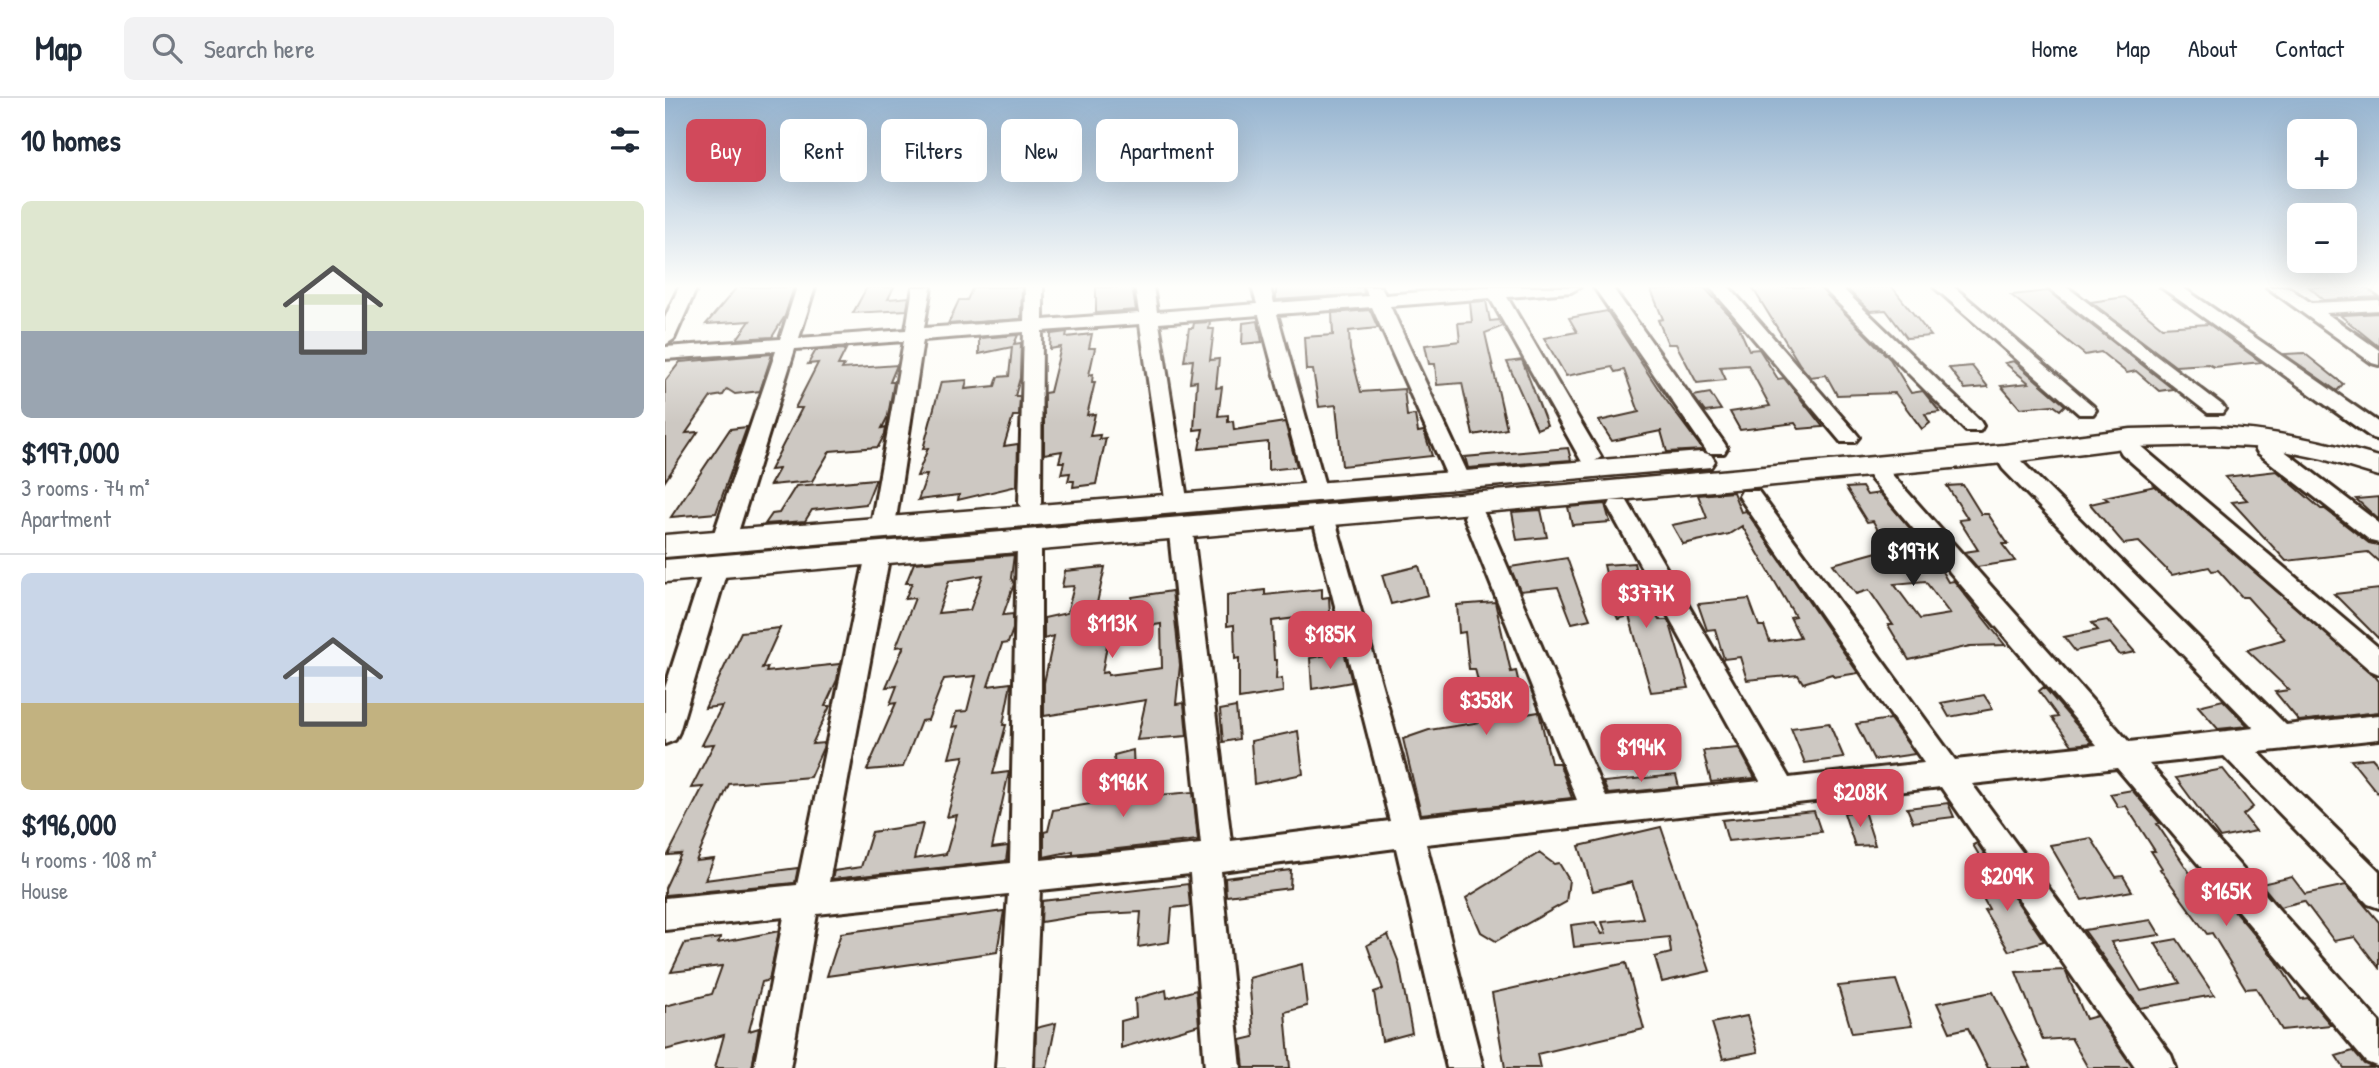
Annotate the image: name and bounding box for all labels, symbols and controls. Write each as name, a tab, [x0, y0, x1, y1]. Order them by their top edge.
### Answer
search box	[124, 17, 614, 80]
text: Map	[35, 26, 82, 70]
icon: search	[148, 29, 186, 67]
text: Search here	[204, 31, 315, 66]
text: Home	[2031, 32, 2078, 64]
text: Map	[2116, 32, 2150, 64]
text: About	[2188, 32, 2237, 64]
text: Contact	[2275, 32, 2344, 64]
chip: Buy	[686, 119, 766, 182]
chip: Rent	[780, 119, 867, 182]
chip: Filters	[881, 119, 987, 182]
chip: New	[1001, 119, 1082, 182]
chip: Apartment	[1096, 119, 1238, 182]
map controls	[2287, 119, 2357, 273]
button: +	[2287, 119, 2357, 189]
text: 10 homes	[21, 120, 121, 160]
icon: filters	[606, 121, 644, 159]
button: −	[2287, 203, 2357, 273]
icon: home	[270, 247, 396, 373]
text: $197,000	[21, 432, 119, 472]
text: 3 rooms · 74 m²	[21, 472, 150, 503]
text: Apartment	[21, 503, 111, 534]
pin: $197K	[1864, 528, 1962, 588]
text: $197K	[1887, 535, 1939, 566]
pin: $377K	[1597, 570, 1695, 630]
text: $377K	[1618, 577, 1674, 608]
pin: $113K	[1063, 601, 1161, 660]
text: $113K	[1087, 607, 1137, 638]
pin: $185K	[1281, 612, 1379, 671]
text: $185K	[1304, 618, 1356, 649]
icon: home	[270, 619, 396, 745]
pin: $358K	[1437, 678, 1535, 737]
text: $358K	[1459, 684, 1513, 715]
pin: $194K	[1592, 724, 1690, 784]
text: $194K	[1616, 731, 1666, 762]
pin: $196K	[1074, 760, 1172, 819]
text: $196K	[1098, 766, 1148, 797]
pin: $208K	[1811, 770, 1909, 829]
text: $208K	[1833, 776, 1887, 807]
text: $196,000	[21, 804, 116, 844]
text: 4 rooms · 108 m²	[21, 844, 157, 875]
pin: $209K	[1958, 854, 2056, 913]
text: $209K	[1980, 860, 2034, 891]
pin: $165K	[2177, 868, 2275, 928]
text: House	[21, 875, 68, 906]
text: $165K	[2201, 875, 2251, 906]

